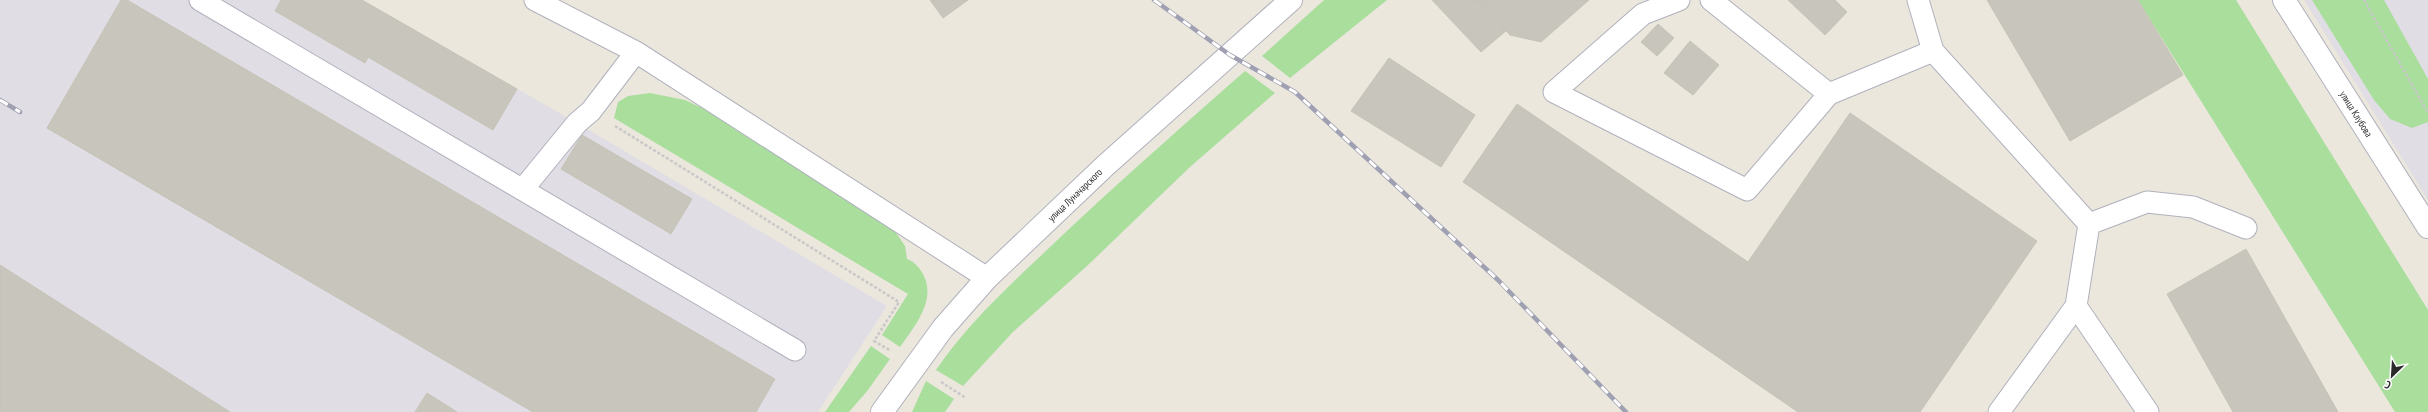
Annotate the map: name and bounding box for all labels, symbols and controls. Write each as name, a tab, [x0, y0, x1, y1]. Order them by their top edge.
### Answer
street label: улица Клубова	[2337, 89, 2375, 139]
street label: улица Луначарского	[1045, 166, 1105, 224]
north arrow	[2372, 356, 2412, 396]
text: С	[2383, 378, 2393, 392]

